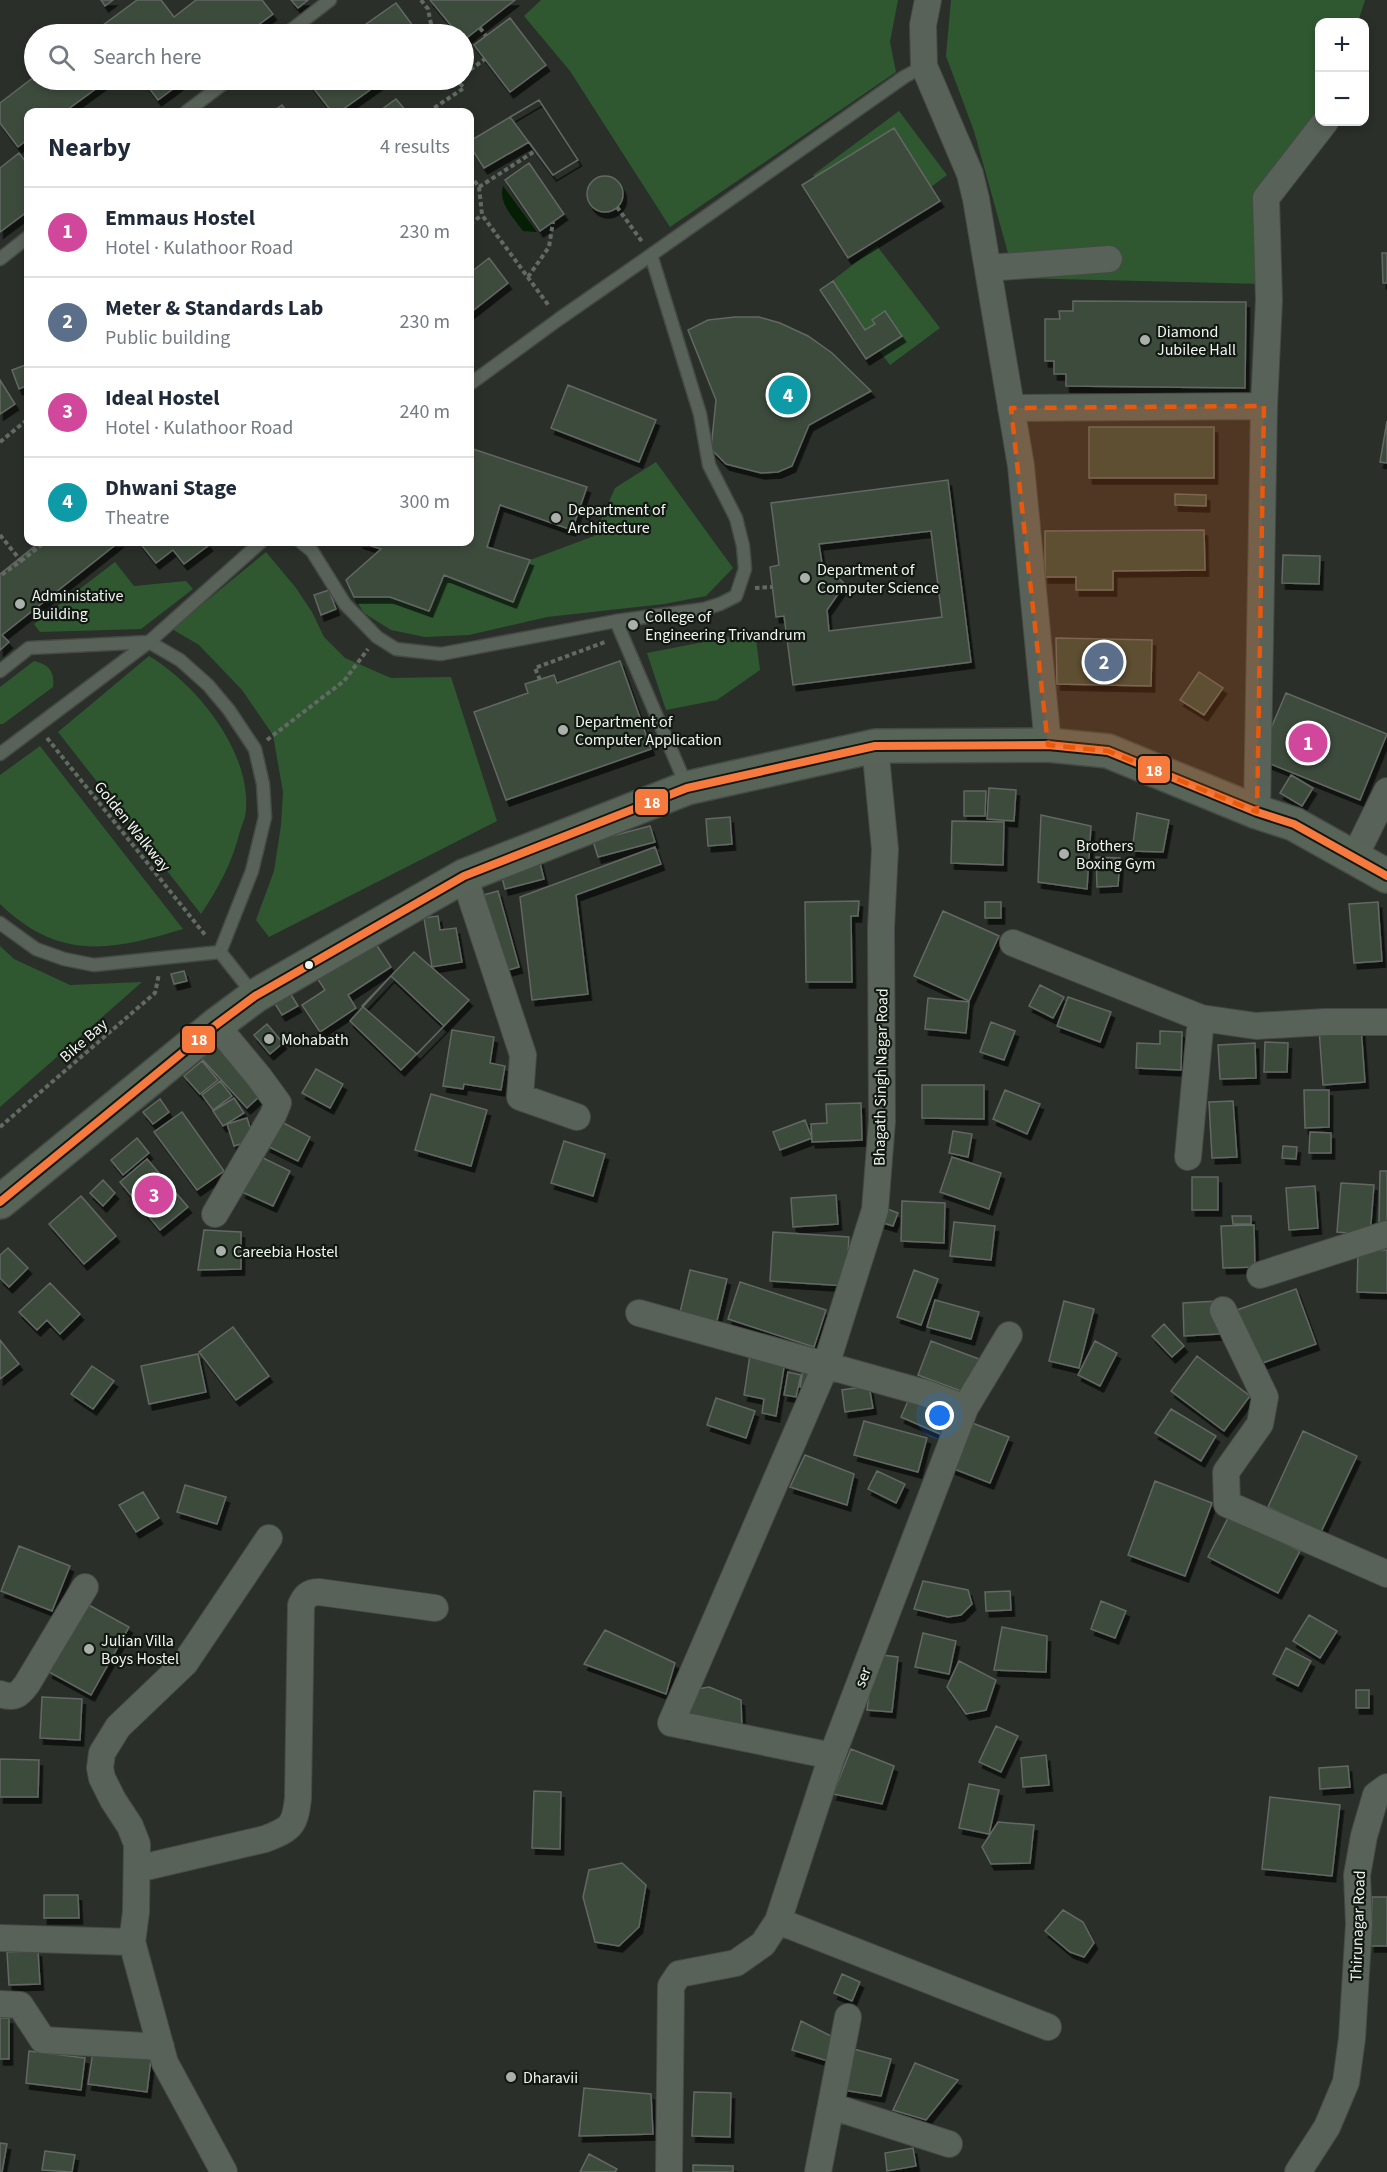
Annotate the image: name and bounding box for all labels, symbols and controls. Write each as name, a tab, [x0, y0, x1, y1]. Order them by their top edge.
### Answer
map controls	[1315, 18, 1369, 126]
button: +	[1315, 18, 1369, 72]
search box	[24, 24, 474, 90]
icon: search	[45, 41, 78, 74]
text: Search here	[93, 41, 201, 73]
button: −	[1315, 72, 1369, 126]
text: Nearby	[48, 129, 131, 166]
text: 4 results	[380, 133, 450, 161]
text: Emmaus Hostel	[105, 202, 255, 234]
text: 1	[62, 218, 73, 246]
text: 230 m	[400, 218, 450, 246]
text: Hotel · Kulathoor Road	[105, 234, 293, 262]
text: Meter & Standards Lab	[105, 292, 323, 324]
text: 2	[62, 308, 73, 336]
text: 230 m	[400, 308, 450, 336]
place label: Diamond Jubilee Hall	[1157, 321, 1236, 361]
text: Public building	[105, 324, 230, 352]
marker: Diamond Jubilee Hall	[1138, 333, 1152, 347]
pin: 4	[768, 372, 808, 418]
text: Ideal Hostel	[105, 382, 220, 414]
text: 3	[62, 398, 73, 426]
text: 240 m	[400, 398, 450, 426]
text: Hotel · Kulathoor Road	[105, 414, 293, 442]
text: Dhwani Stage	[105, 472, 237, 504]
text: 4	[62, 488, 73, 516]
text: 300 m	[400, 488, 450, 516]
place label: Department of Architecture	[568, 499, 667, 539]
text: Theatre	[105, 504, 169, 532]
marker: Department of Architecture	[549, 511, 563, 525]
place label: Department of Computer Science	[817, 559, 939, 599]
marker: Department of Computer Science	[798, 571, 812, 585]
place label: Administative Building	[32, 585, 124, 625]
marker: Administative Building	[13, 597, 27, 611]
place label: College of Engineering Trivandrum	[645, 606, 806, 646]
marker: College of Engineering Trivandrum	[626, 618, 640, 632]
pin: 2	[1084, 640, 1124, 684]
place label: Department of Computer Application	[575, 711, 722, 751]
pin: 1	[1288, 720, 1328, 766]
marker: Department of Computer Application	[556, 723, 570, 737]
line badge: 18	[1137, 755, 1171, 784]
text: 18	[1146, 760, 1162, 782]
street label: Golden Walkway	[89, 777, 176, 877]
line badge: 18	[634, 788, 669, 816]
text: 18	[644, 792, 660, 814]
place label: Brothers Boxing Gym	[1076, 835, 1156, 875]
marker: Brothers Boxing Gym	[1057, 847, 1071, 861]
unlabelled marker	[303, 959, 315, 971]
street label: Bhagath Singh Nagar Road	[868, 988, 894, 1166]
street label: Bike Bay	[55, 1013, 113, 1068]
line badge: 18	[181, 1025, 216, 1054]
text: 18	[191, 1029, 207, 1051]
place label: Mohabath	[281, 1029, 349, 1051]
marker: Mohabath	[262, 1032, 276, 1046]
pin: 3	[134, 1172, 174, 1218]
place label: Careebia Hostel	[233, 1241, 338, 1263]
marker: Careebia Hostel	[214, 1244, 228, 1258]
your location	[925, 1401, 954, 1430]
place label: Julian Villa Boys Hostel	[101, 1630, 179, 1670]
marker: Julian Villa Boys Hostel	[82, 1642, 96, 1656]
street label: ser	[849, 1664, 877, 1691]
street label: Thirunagar Road	[1345, 1870, 1371, 1982]
place label: Dharavii	[523, 2067, 578, 2089]
marker: Dharavii	[504, 2070, 518, 2084]

